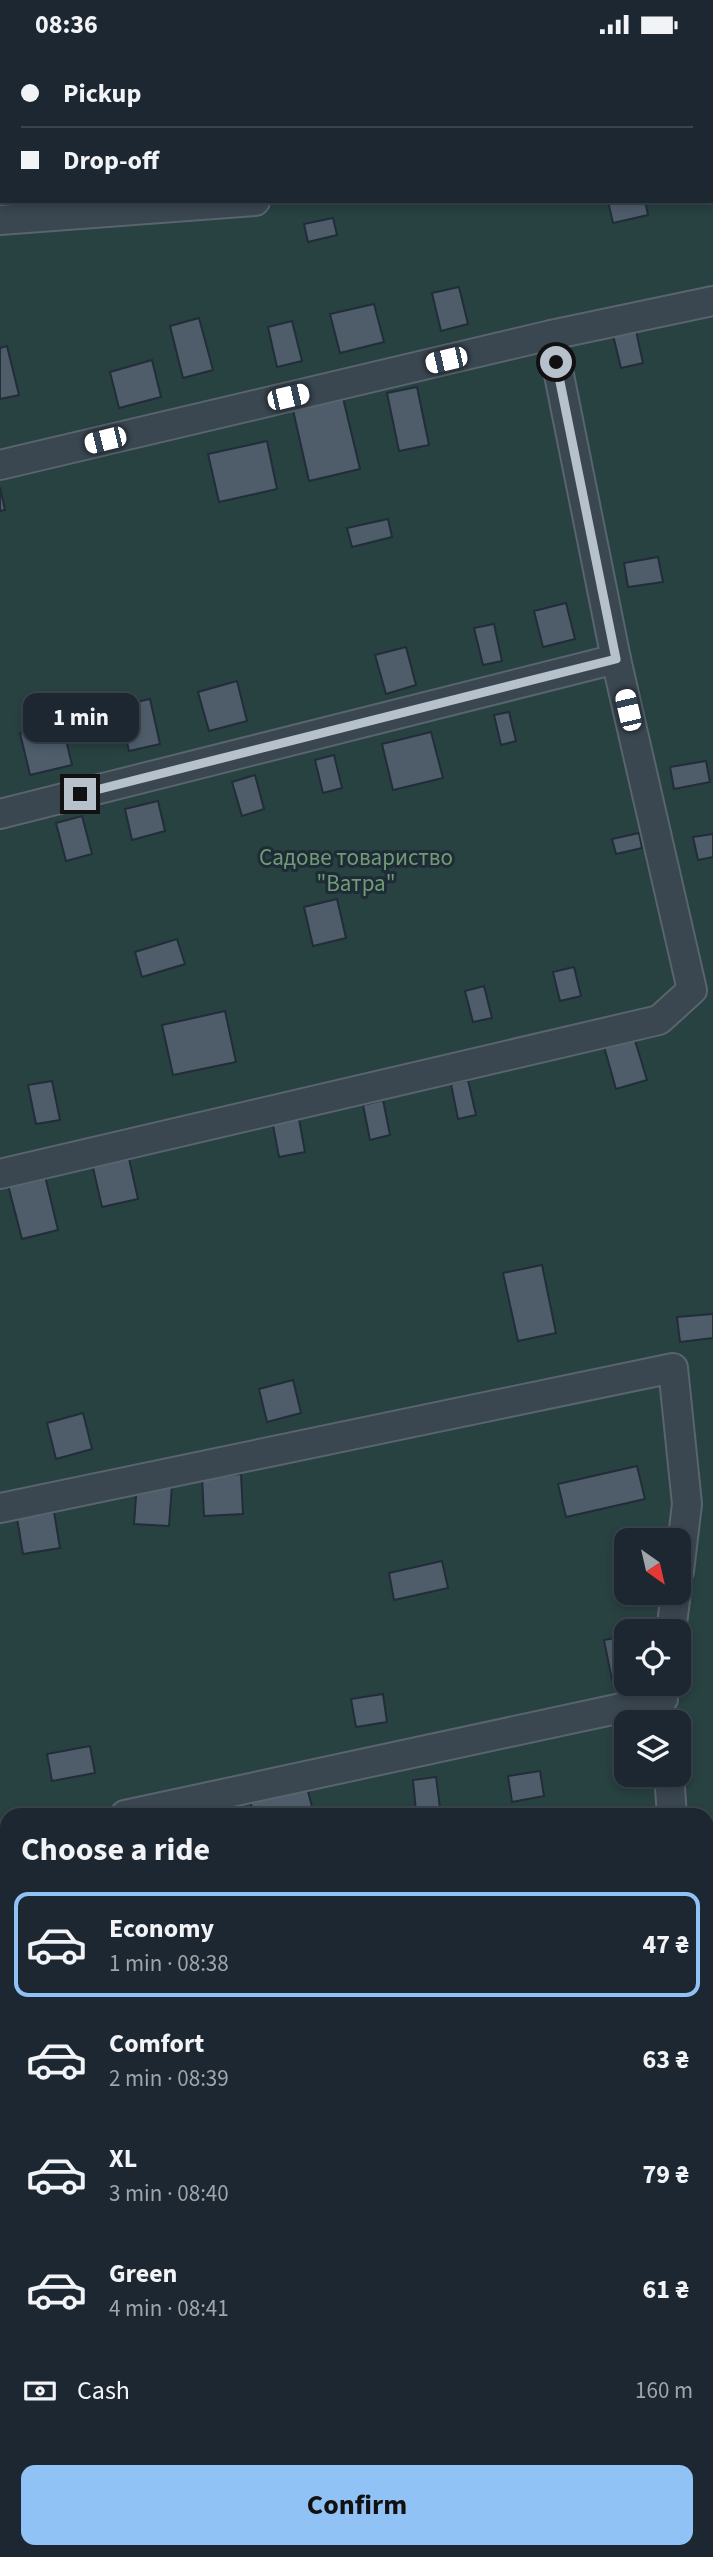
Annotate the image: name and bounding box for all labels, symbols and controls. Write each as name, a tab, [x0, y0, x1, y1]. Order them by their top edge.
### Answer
text: 08:36	[35, 6, 98, 43]
text: Pickup	[63, 75, 141, 112]
text: Drop-off	[63, 142, 159, 179]
car	[424, 345, 469, 375]
route start	[540, 346, 572, 378]
car	[266, 382, 311, 412]
car	[83, 425, 128, 455]
car	[614, 687, 643, 733]
callout: 1 min	[22, 693, 138, 741]
text: 1 min	[53, 701, 109, 734]
route end	[64, 778, 96, 810]
park label: Садове товариство "Ватра"	[259, 841, 453, 900]
north arrow	[614, 1528, 691, 1605]
map controls	[614, 1528, 691, 1787]
button: locate	[614, 1619, 691, 1696]
button: layers	[614, 1710, 691, 1787]
text: Choose a ride	[21, 1827, 210, 1873]
text: Economy	[109, 1910, 214, 1947]
icon: car	[25, 1913, 88, 1976]
text: 47 ₴	[643, 1926, 689, 1963]
text: 1 min · 08:38	[109, 1947, 229, 1980]
text: Comfort	[109, 2025, 204, 2062]
icon: car	[25, 2028, 88, 2091]
text: 63 ₴	[643, 2041, 689, 2078]
text: 2 min · 08:39	[109, 2062, 229, 2095]
text: XL	[109, 2140, 137, 2177]
icon: car	[25, 2143, 88, 2206]
text: 79 ₴	[643, 2156, 689, 2193]
text: 3 min · 08:40	[109, 2177, 229, 2210]
text: Green	[109, 2255, 177, 2292]
icon: car	[25, 2258, 88, 2321]
text: 61 ₴	[643, 2271, 689, 2308]
text: 4 min · 08:41	[109, 2292, 229, 2325]
icon: cash	[21, 2372, 59, 2410]
text: Cash	[77, 2372, 130, 2409]
text: 160 m	[635, 2374, 693, 2407]
button: Confirm	[21, 2465, 693, 2545]

